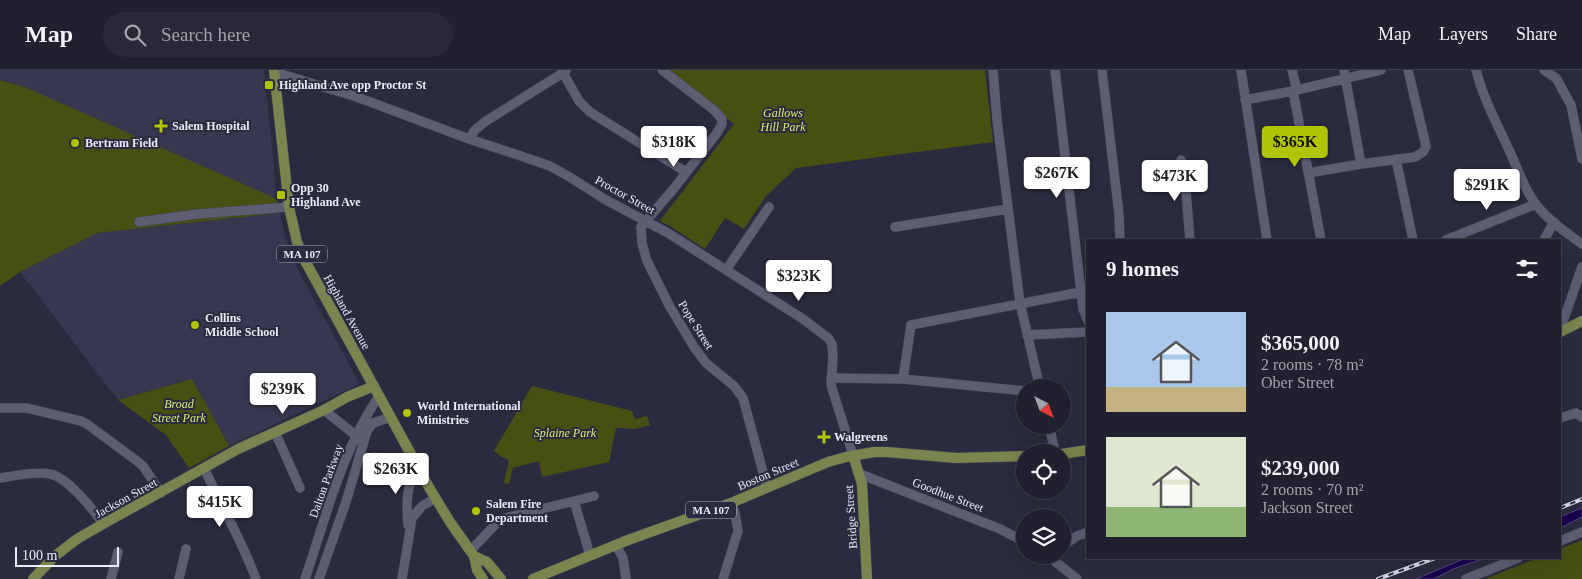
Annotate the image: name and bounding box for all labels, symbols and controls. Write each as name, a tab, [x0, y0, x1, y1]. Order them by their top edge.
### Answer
search box	[103, 12, 453, 57]
text: Map	[25, 21, 73, 47]
icon: search	[121, 21, 149, 49]
text: Search here	[161, 24, 250, 45]
text: Map	[1378, 24, 1411, 44]
text: Layers	[1439, 24, 1488, 44]
text: Share	[1516, 24, 1557, 44]
place label: Highland Ave opp Proctor St	[279, 78, 426, 92]
marker: Highland Ave opp Proctor St	[263, 79, 275, 91]
park label: Gallows Hill Park	[760, 106, 806, 134]
marker: Salem Hospital	[154, 119, 168, 133]
place label: Salem Hospital	[172, 119, 250, 133]
pin: $318K	[639, 126, 709, 168]
pin: $365K	[1260, 126, 1330, 168]
text: $318K	[652, 133, 696, 150]
text: $365K	[1273, 133, 1317, 150]
place label: Bertram Field	[85, 136, 158, 150]
marker: Bertram Field	[69, 137, 81, 149]
pin: $267K	[1022, 156, 1092, 199]
pin: $473K	[1140, 160, 1210, 202]
text: $267K	[1035, 164, 1079, 181]
text: $473K	[1153, 167, 1197, 184]
pin: $291K	[1452, 168, 1522, 211]
street label: Proctor Street	[593, 173, 658, 218]
text: $291K	[1465, 176, 1509, 193]
place label: Opp 30 Highland Ave	[291, 181, 361, 209]
marker: Opp 30 Highland Ave	[275, 189, 287, 201]
road number: MA 107	[277, 245, 327, 262]
icon: filters	[1513, 255, 1541, 283]
text: 9 homes	[1106, 257, 1179, 281]
pin: $323K	[764, 260, 834, 302]
text: $323K	[777, 267, 821, 284]
street label: Highland Avenue	[321, 272, 373, 352]
street label: Pope Street	[675, 298, 717, 353]
place label: Collins Middle School	[205, 311, 279, 339]
marker: Collins Middle School	[189, 319, 201, 331]
text: $365,000	[1261, 331, 1340, 355]
icon: home	[1146, 332, 1206, 392]
text: 2 rooms · 78 m²	[1261, 356, 1364, 373]
pin: $239K	[248, 372, 318, 415]
text: Ober Street	[1261, 374, 1334, 391]
north arrow	[1016, 379, 1071, 434]
map controls	[1016, 379, 1071, 564]
text: $239K	[261, 380, 305, 397]
park label: Broad Street Park	[152, 397, 207, 425]
place label: World International Ministries	[417, 399, 521, 427]
marker: World International Ministries	[401, 407, 413, 419]
park label: Splaine Park	[534, 426, 597, 440]
place label: Walgreens	[834, 430, 888, 444]
marker: Walgreens	[818, 431, 830, 443]
street label: Dalton Parkway	[306, 442, 346, 520]
button: locate	[1016, 444, 1071, 499]
pin: $263K	[361, 452, 431, 495]
street label: Boston Street	[735, 455, 801, 493]
text: $239,000	[1261, 456, 1340, 480]
icon: home	[1146, 457, 1206, 517]
text: $263K	[374, 460, 418, 477]
street label: Jackson Street	[92, 475, 160, 521]
street label: Goodhue Street	[910, 475, 986, 515]
text: 2 rooms · 70 m²	[1261, 481, 1364, 498]
street label: Bridge Street	[842, 484, 860, 549]
pin: $415K	[185, 486, 255, 528]
text: $415K	[198, 493, 242, 510]
place label: Salem Fire Department	[486, 497, 548, 525]
text: Jackson Street	[1261, 499, 1353, 516]
road number: MA 107	[686, 502, 736, 518]
marker: Salem Fire Department	[470, 505, 482, 517]
button: layers	[1016, 509, 1071, 564]
scale bar	[15, 544, 119, 567]
text: 100 m	[22, 548, 57, 563]

